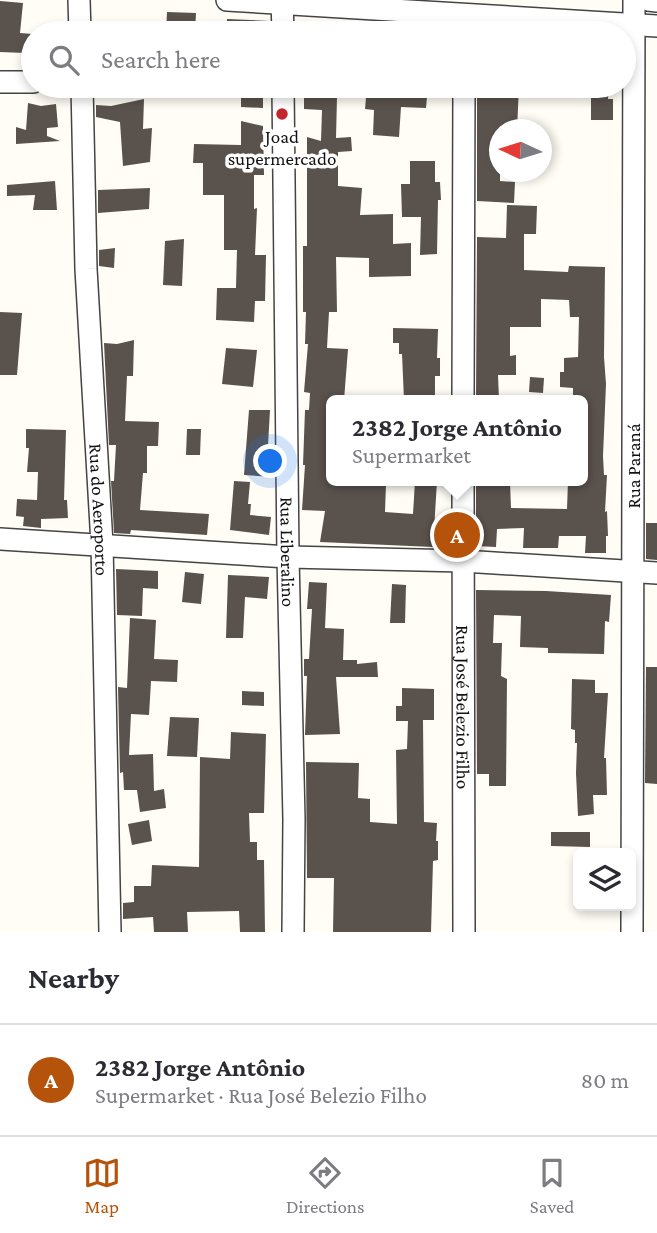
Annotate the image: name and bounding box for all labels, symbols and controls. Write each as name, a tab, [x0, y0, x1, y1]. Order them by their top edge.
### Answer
search box	[21, 21, 636, 98]
icon: search	[45, 41, 83, 79]
text: Search here	[101, 45, 220, 74]
marker: Joad supermercado	[274, 106, 290, 122]
north arrow	[489, 119, 552, 182]
place label: Joad supermercado	[228, 126, 336, 169]
popup	[326, 395, 588, 486]
text: 2382 Jorge Antônio	[352, 413, 562, 442]
street label: Rua Paraná	[623, 423, 644, 509]
text: Supermarket	[352, 442, 471, 468]
street label: Rua do Aeroporto	[85, 443, 113, 576]
your location	[253, 444, 287, 478]
street label: Rua Liberalino	[276, 497, 299, 607]
pin: A	[434, 509, 480, 561]
street label: Rua José Belezio Filho	[452, 625, 474, 789]
map controls	[573, 848, 636, 911]
button: layers	[573, 848, 636, 911]
text: Nearby	[28, 961, 119, 994]
text: 2382 Jorge Antônio	[95, 1053, 305, 1082]
text: A	[44, 1067, 58, 1093]
text: 80 m	[581, 1067, 629, 1093]
text: Supermarket · Rua José Belezio Filho	[95, 1082, 427, 1108]
tab: Map	[83, 1154, 121, 1217]
tab: Directions	[286, 1154, 365, 1217]
tab: Saved	[530, 1154, 574, 1217]

